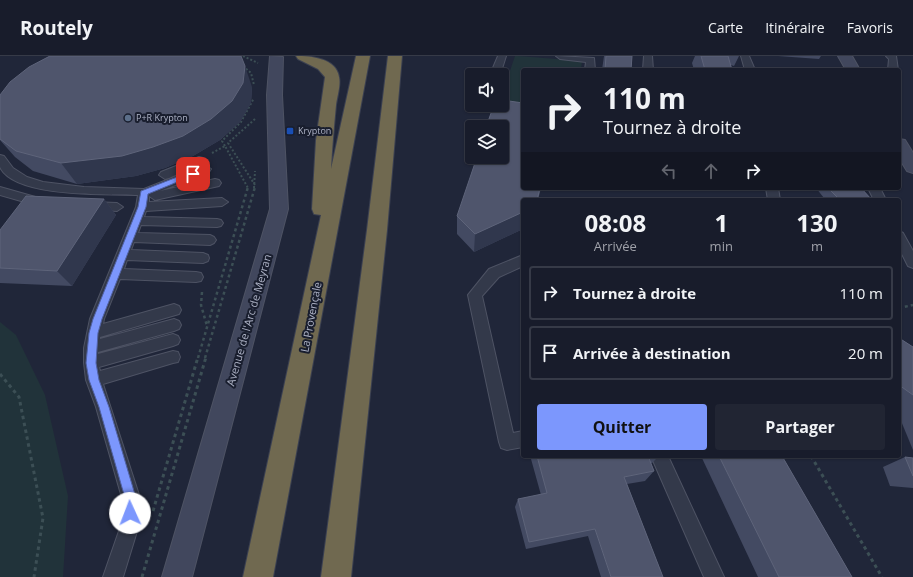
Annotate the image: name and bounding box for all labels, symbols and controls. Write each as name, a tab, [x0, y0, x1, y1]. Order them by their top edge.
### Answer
text: Routely	[20, 15, 93, 41]
text: Carte	[708, 18, 743, 37]
text: Itinéraire	[765, 18, 825, 37]
text: Favoris	[847, 18, 893, 37]
map controls	[465, 68, 509, 164]
button: sound	[465, 68, 509, 112]
text: 110 m	[603, 79, 686, 117]
icon: right	[537, 84, 589, 136]
place label: P+R Krypton	[136, 111, 188, 124]
marker: P+R Krypton	[123, 113, 133, 123]
text: Tournez à droite	[603, 115, 741, 139]
button: layers	[465, 120, 509, 164]
place label: Krypton	[298, 124, 331, 137]
marker: Krypton	[285, 126, 295, 136]
pin	[176, 157, 210, 191]
icon: left	[658, 160, 680, 182]
icon: ahead	[700, 160, 722, 182]
icon: right	[742, 160, 764, 182]
icon: arrive	[182, 163, 204, 185]
text: 08:08	[584, 206, 646, 239]
text: 1	[714, 206, 728, 239]
text: 130	[796, 206, 838, 239]
text: Arrivée	[594, 237, 637, 255]
text: min	[710, 237, 733, 255]
text: m	[811, 237, 823, 255]
street label: Avenue de l'Arc de Meyran	[223, 252, 275, 387]
street label: La Provençale	[296, 281, 325, 353]
icon: right	[539, 282, 561, 304]
text: Tournez à droite	[573, 283, 696, 303]
text: 110 m	[839, 283, 883, 303]
icon: arrive	[539, 342, 561, 364]
text: Arrivée à destination	[573, 343, 731, 363]
text: 20 m	[848, 343, 883, 363]
button: Quitter	[537, 404, 707, 450]
button: Partager	[715, 404, 885, 450]
position arrow	[109, 492, 151, 534]

